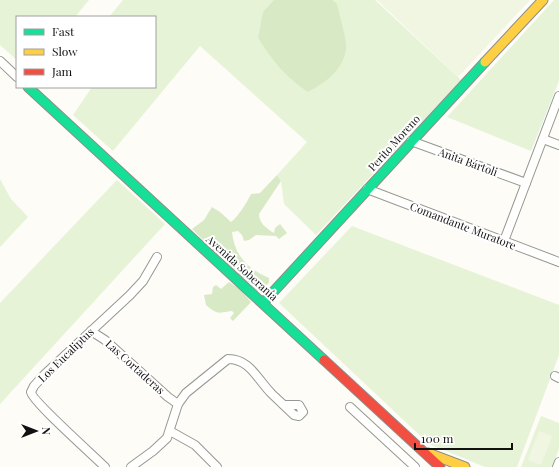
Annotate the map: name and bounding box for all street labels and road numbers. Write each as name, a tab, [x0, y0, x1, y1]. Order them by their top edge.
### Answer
street label: Perito Moreno	[364, 111, 423, 174]
street label: Anita Bártoli	[435, 144, 500, 179]
street label: Comandante Muratore	[408, 198, 519, 253]
street label: Avenida Soberanía	[203, 231, 282, 304]
street label: Los Eucaliptus	[35, 324, 97, 385]
street label: Las Cortaderas	[103, 336, 168, 397]

